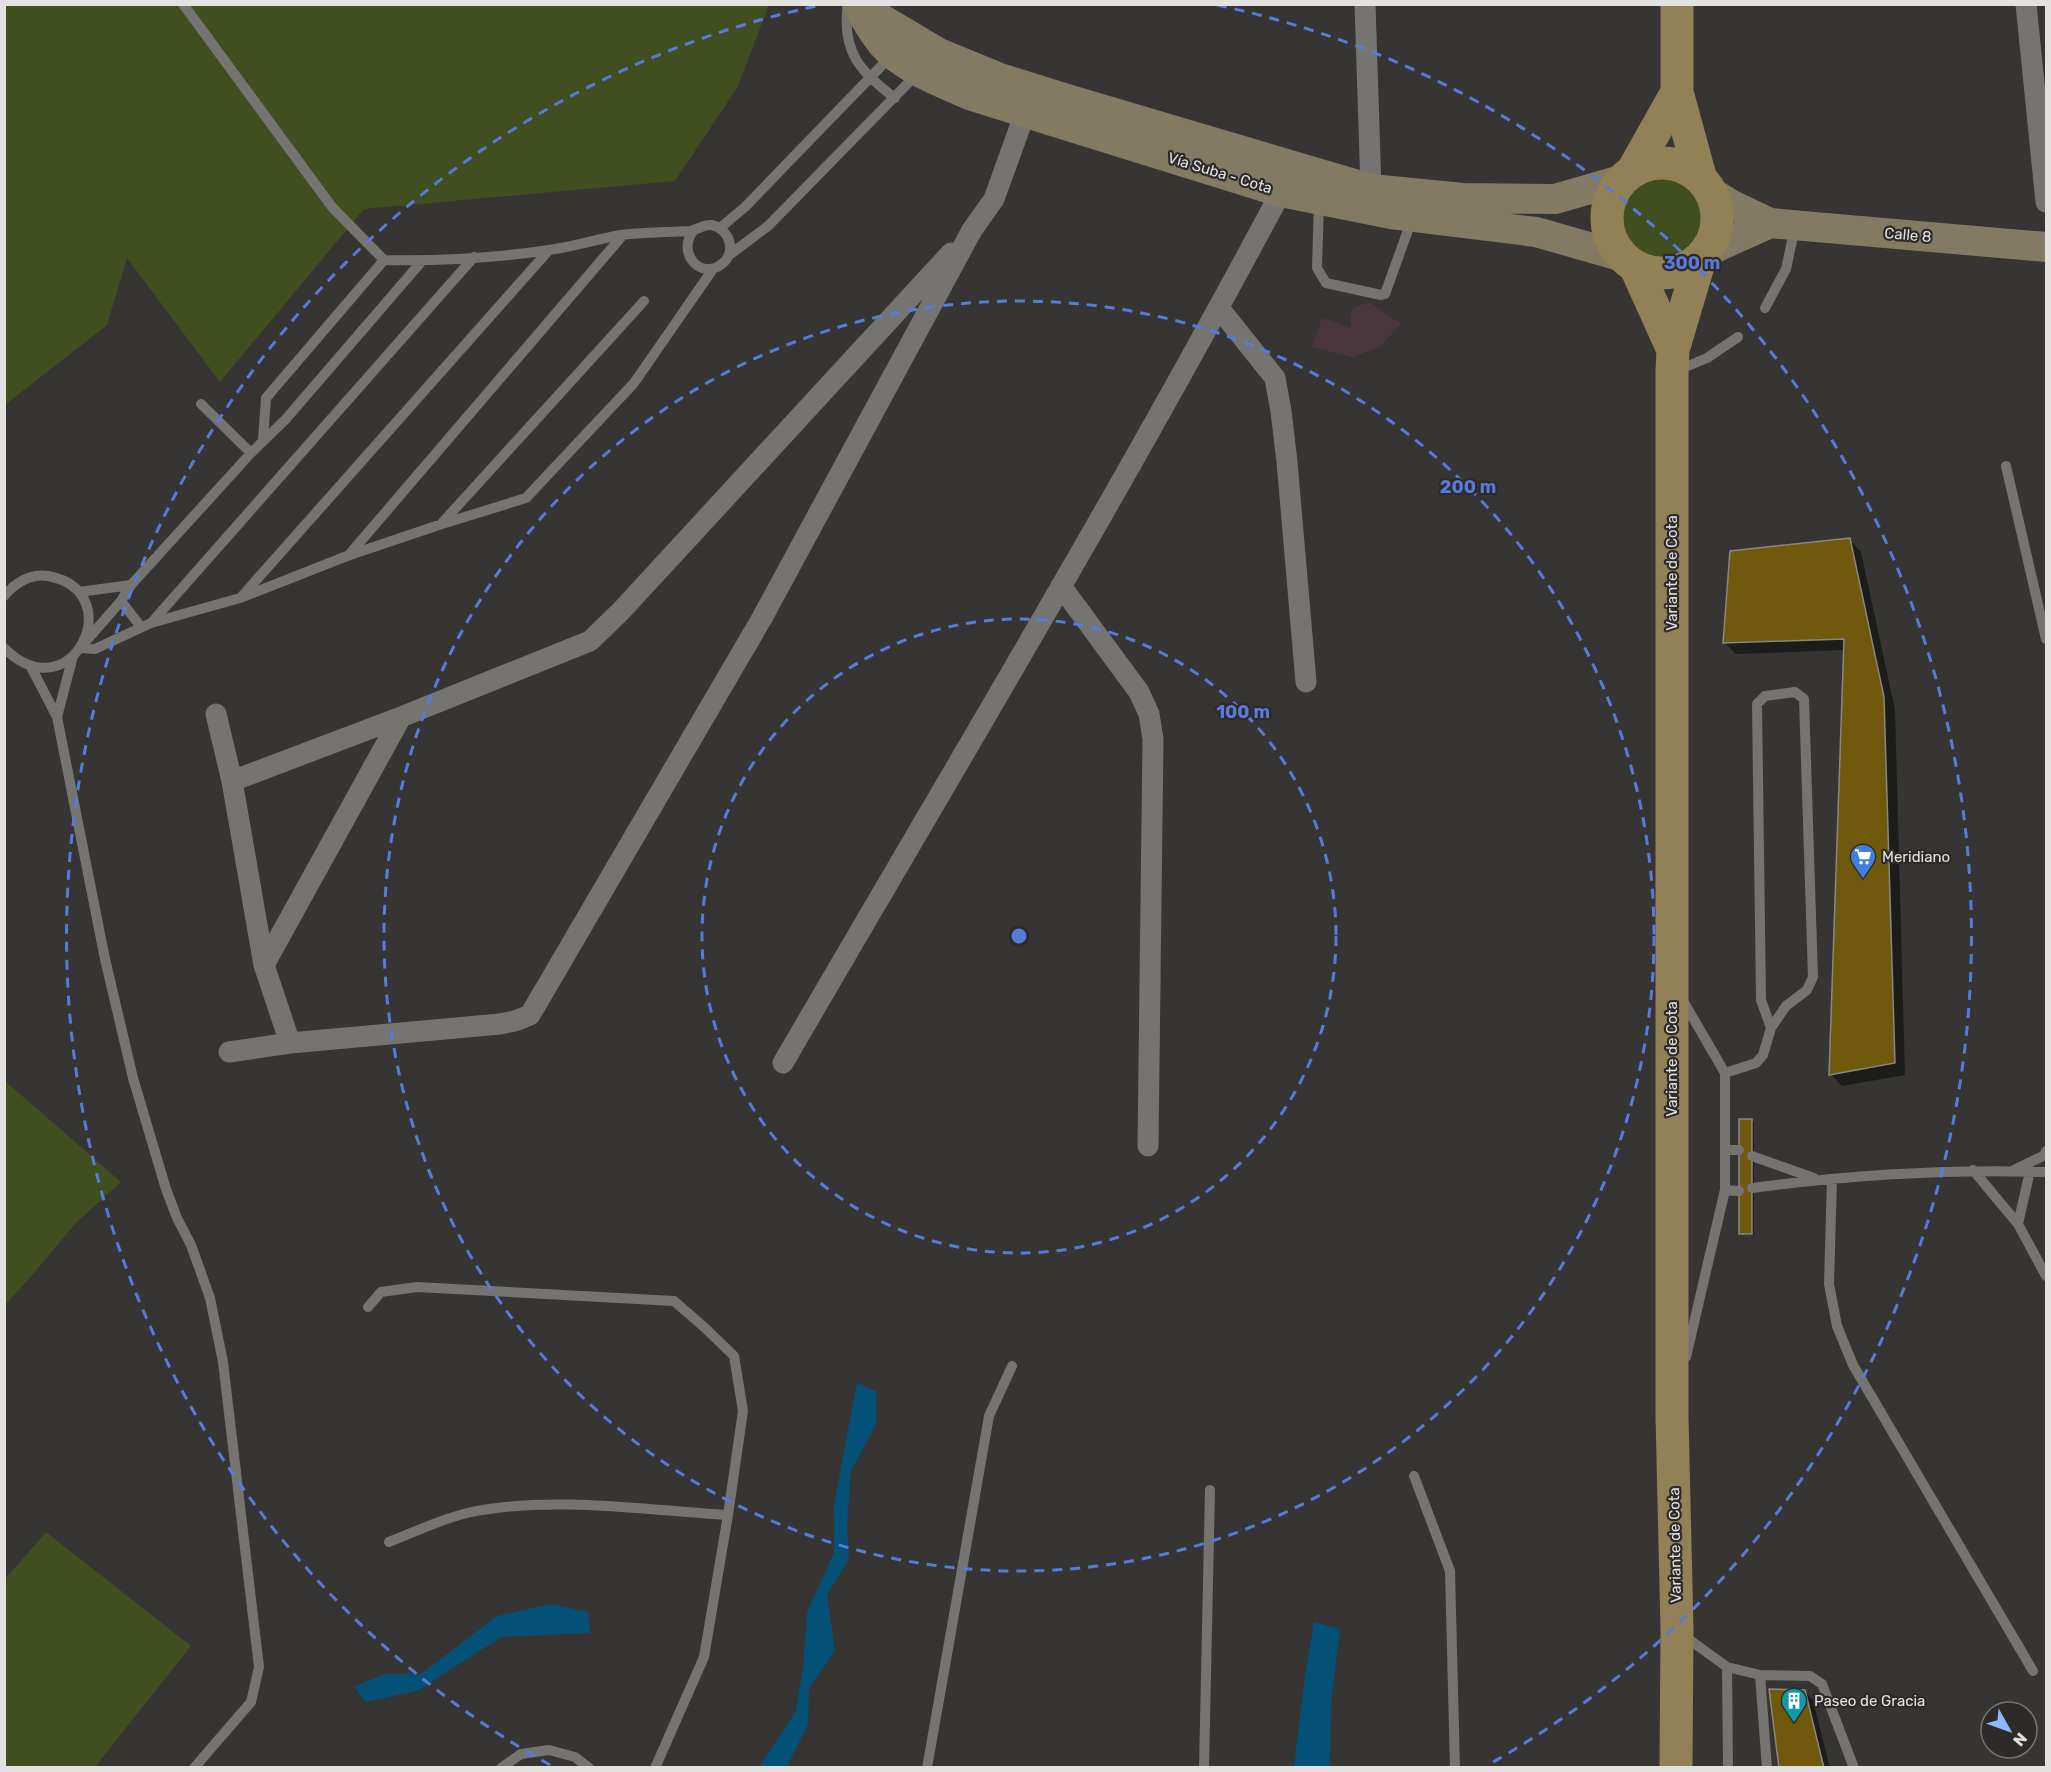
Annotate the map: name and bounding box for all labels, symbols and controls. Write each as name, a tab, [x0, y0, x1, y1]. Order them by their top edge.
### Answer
street label: Vía Suba - Cota	[1166, 149, 1274, 197]
street label: Calle 8	[1884, 224, 1932, 246]
text: 300 m	[1664, 252, 1720, 274]
text: 200 m	[1440, 476, 1496, 498]
street label: Variante de Cota	[1663, 515, 1681, 631]
text: 100 m	[1216, 701, 1270, 723]
supermarket icon: Meridiano	[1848, 842, 1878, 880]
place label: Meridiano	[1882, 848, 1950, 866]
centre of rings	[1009, 926, 1029, 946]
street label: Variante de Cota	[1663, 1001, 1681, 1117]
street label: Variante de Cota	[1665, 1487, 1685, 1603]
building icon: Paseo de Gracia	[1779, 1686, 1809, 1724]
place label: Paseo de Gracia	[1814, 1692, 1925, 1710]
north arrow	[1979, 1700, 2039, 1760]
text: N	[2009, 1729, 2031, 1750]

